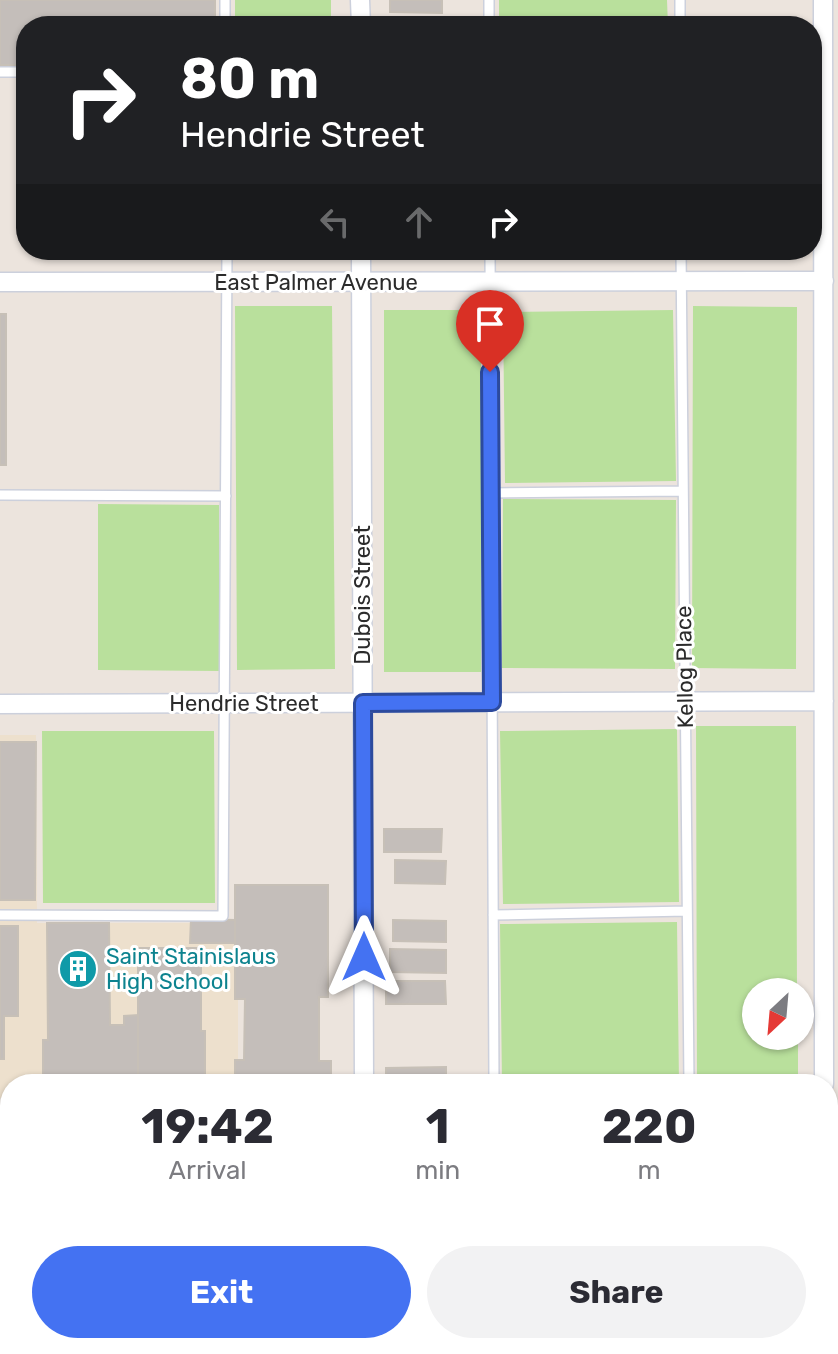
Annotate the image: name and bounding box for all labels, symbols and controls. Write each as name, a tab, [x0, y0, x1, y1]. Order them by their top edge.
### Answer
text: 80 m	[180, 46, 319, 112]
icon: right	[48, 48, 152, 152]
text: Hendrie Street	[180, 113, 425, 156]
icon: left	[313, 200, 357, 244]
icon: ahead	[397, 200, 441, 244]
icon: right	[481, 200, 525, 244]
street label: East Palmer Avenue	[214, 269, 418, 296]
pin	[456, 290, 524, 372]
icon: arrive	[468, 302, 512, 346]
street label: Dubois Street	[349, 525, 376, 665]
street label: Kellog Place	[670, 605, 699, 729]
street label: Hendrie Street	[169, 690, 319, 717]
position arrow	[322, 915, 406, 999]
place label: Saint Stainislaus High School	[106, 943, 276, 995]
building icon: Saint Stainislaus High School	[57, 948, 99, 990]
north arrow	[742, 978, 814, 1050]
map controls	[742, 978, 814, 1050]
text: 19:42	[141, 1098, 274, 1155]
text: 1	[426, 1098, 450, 1155]
text: 220	[602, 1098, 697, 1155]
text: Arrival	[169, 1155, 247, 1186]
text: min	[415, 1155, 460, 1186]
text: m	[638, 1155, 661, 1186]
button: Exit	[32, 1246, 411, 1338]
button: Share	[427, 1246, 806, 1338]

